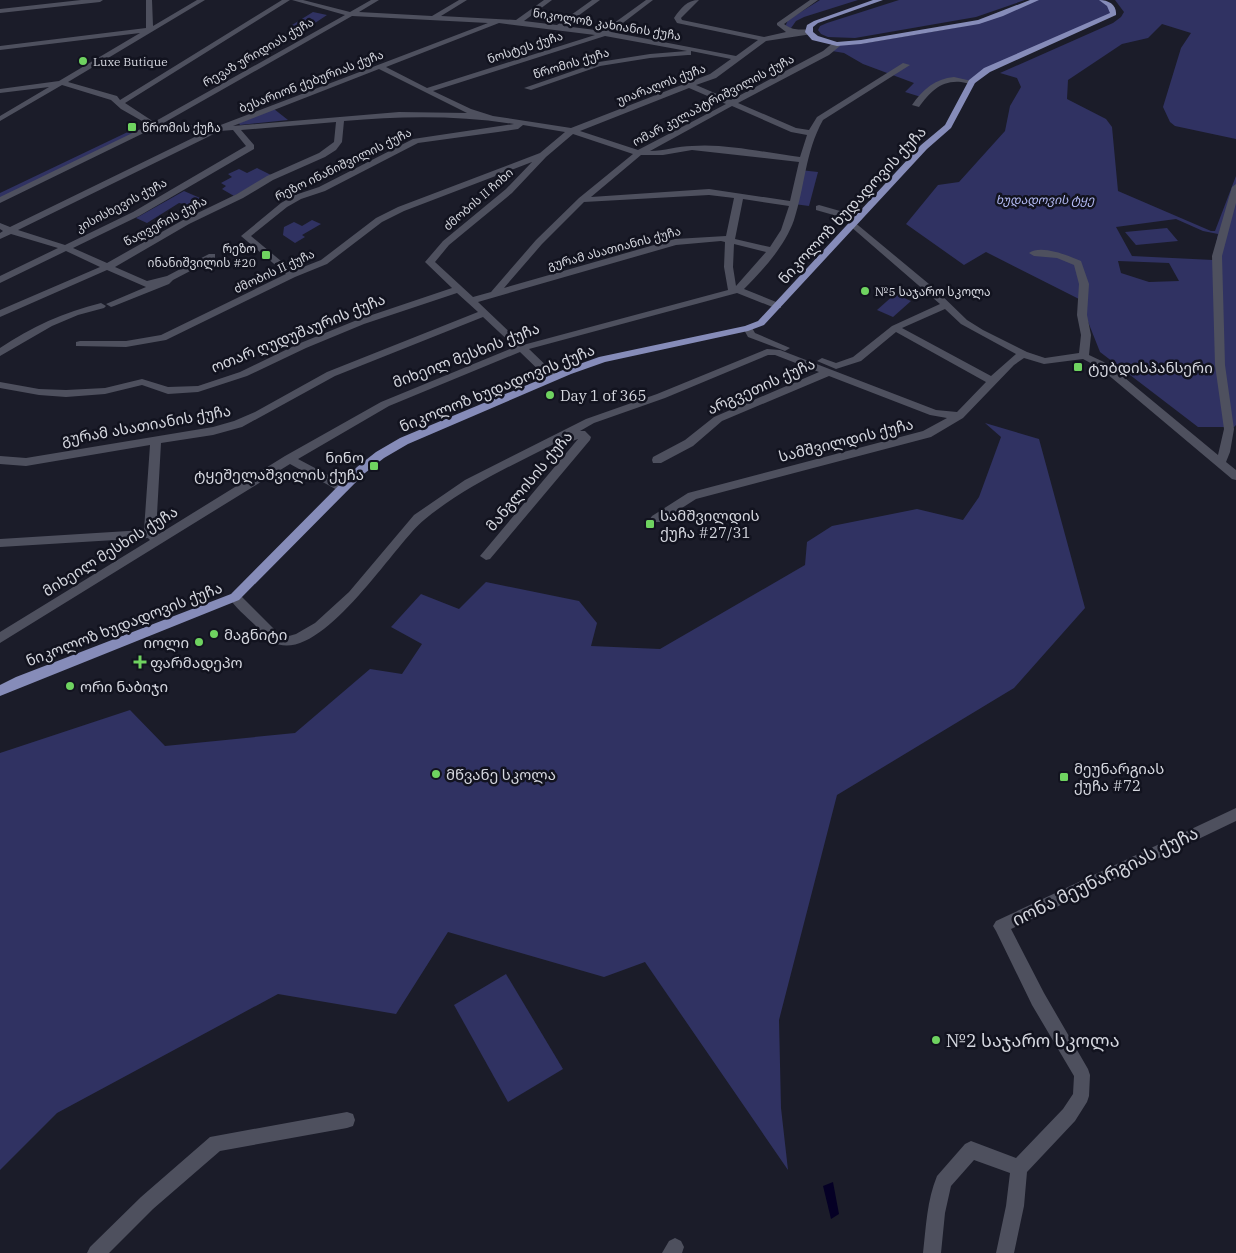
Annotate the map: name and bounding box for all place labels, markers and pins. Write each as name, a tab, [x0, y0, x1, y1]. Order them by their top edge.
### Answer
place label: Luxe Butique	[93, 54, 168, 69]
marker: Luxe Butique	[77, 55, 89, 67]
place label: წრომის ქუჩა	[142, 120, 221, 135]
marker: წრომის ქუჩა	[126, 121, 138, 133]
place label: რეზო ინანიშვილის #20	[148, 241, 256, 271]
marker: რეზო ინანიშვილის #20	[260, 249, 272, 261]
place label: №5 საჯარო სკოლა	[875, 284, 991, 300]
marker: №5 საჯარო სკოლა	[859, 285, 871, 297]
place label: ტუბდისპანსერი	[1088, 358, 1213, 377]
marker: ტუბდისპანსერი	[1072, 361, 1084, 373]
place label: Day 1 of 365	[560, 386, 647, 405]
marker: Day 1 of 365	[544, 389, 556, 401]
place label: ნინო ტყეშელაშვილის ქუჩა	[194, 448, 364, 484]
marker: ნინო ტყეშელაშვილის ქუჩა	[368, 460, 380, 472]
place label: სამშვილდის ქუჩა #27/31	[660, 506, 760, 542]
marker: სამშვილდის ქუჩა #27/31	[644, 518, 656, 530]
place label: მაგნიტი	[224, 625, 287, 644]
marker: მაგნიტი	[208, 628, 220, 640]
place label: იოლი	[143, 633, 189, 652]
marker: იოლი	[193, 636, 205, 648]
place label: ფარმადეპო	[150, 653, 243, 672]
marker: ფარმადეპო	[134, 656, 146, 668]
place label: ორი ნაბიჯი	[80, 677, 168, 696]
marker: ორი ნაბიჯი	[64, 680, 76, 692]
place label: მეუნარგიას ქუჩა #72	[1074, 759, 1164, 795]
place label: მწვანე სკოლა	[446, 765, 556, 784]
marker: მწვანე სკოლა	[430, 768, 442, 780]
marker: მეუნარგიას ქუჩა #72	[1058, 771, 1070, 783]
place label: №2 საჯარო სკოლა	[946, 1029, 1120, 1052]
marker: №2 საჯარო სკოლა	[930, 1034, 942, 1046]

